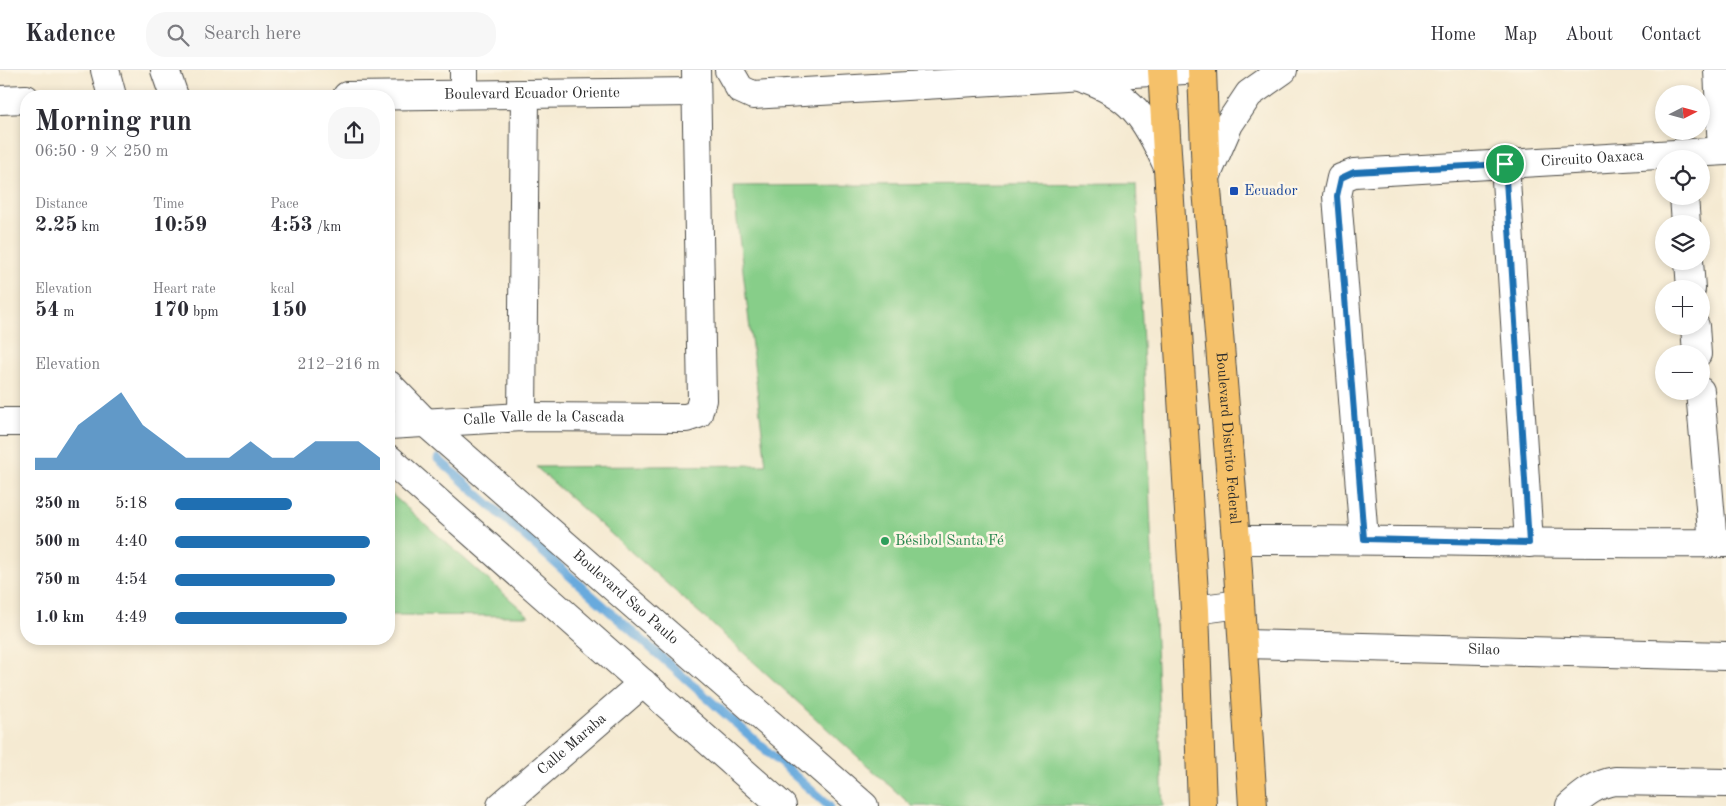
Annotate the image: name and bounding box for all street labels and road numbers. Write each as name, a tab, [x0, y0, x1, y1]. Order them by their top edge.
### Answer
street label: Boulevard Ecuador Oriente	[444, 85, 620, 102]
street label: Circuito Oaxaca	[1540, 148, 1645, 169]
street label: Boulevard Distrito Federal	[1213, 351, 1242, 525]
street label: Calle Valle de la Cascada	[463, 409, 625, 428]
street label: Boulevard Sao Paulo	[570, 547, 681, 647]
street label: Silao	[1468, 642, 1500, 658]
street label: Calle Maraba	[535, 710, 610, 778]

